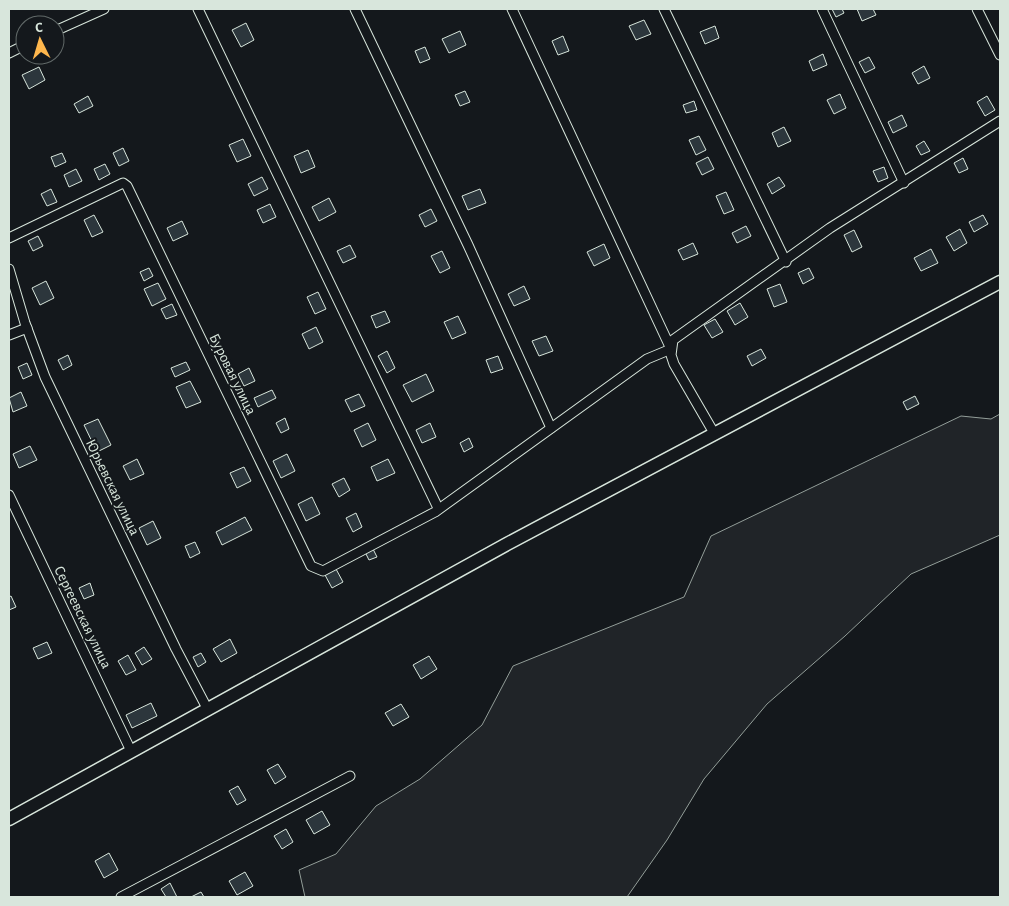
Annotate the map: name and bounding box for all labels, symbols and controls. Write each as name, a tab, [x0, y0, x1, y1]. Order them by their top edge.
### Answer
north arrow	[15, 15, 65, 65]
text: С	[34, 21, 44, 35]
street label: Буровая улица	[206, 331, 259, 417]
street label: Юрьевская улица	[83, 437, 142, 538]
street label: Сергеевская улица	[51, 563, 114, 671]

